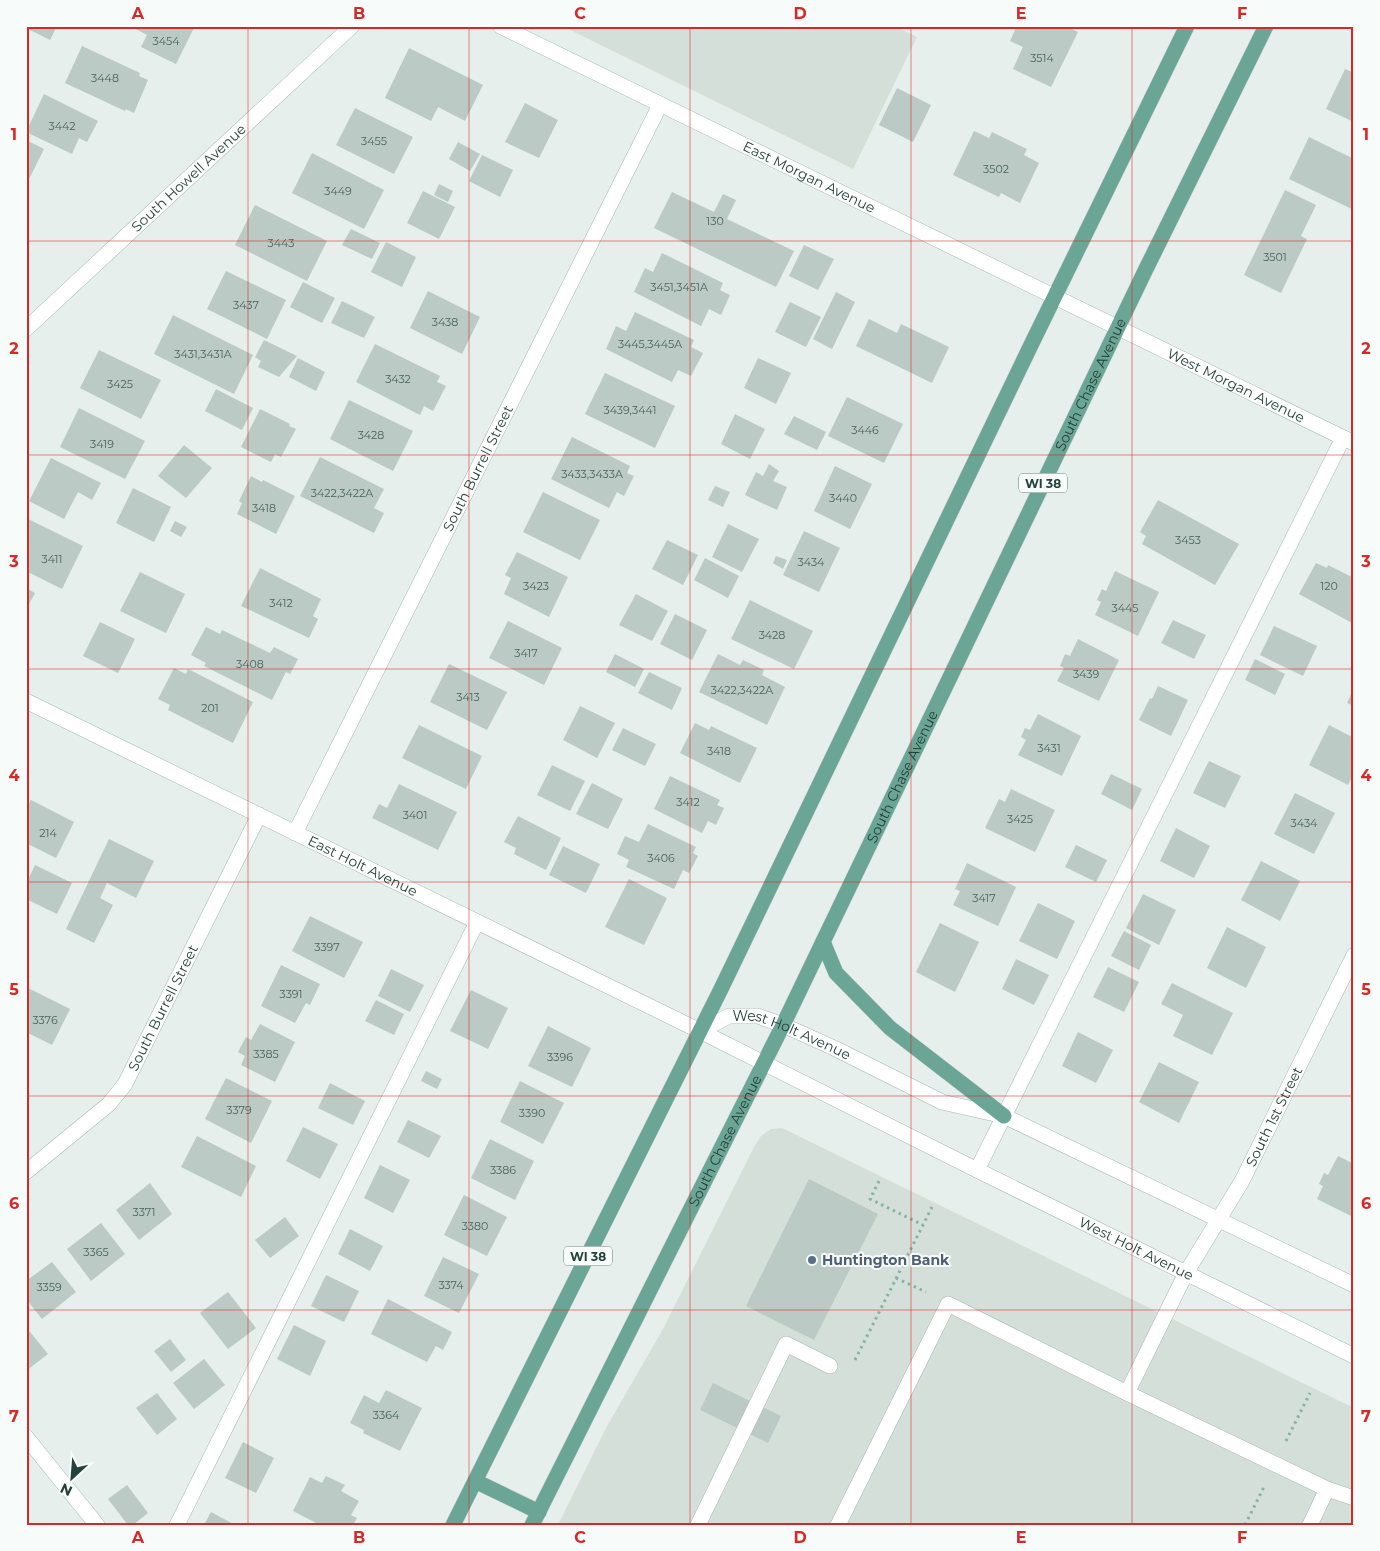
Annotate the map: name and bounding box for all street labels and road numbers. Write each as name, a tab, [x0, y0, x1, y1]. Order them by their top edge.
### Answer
street label: South Howell Avenue	[127, 120, 250, 236]
street label: East Morgan Avenue	[740, 137, 878, 217]
street label: South Chase Avenue	[1051, 315, 1130, 454]
street label: West Morgan Avenue	[1164, 344, 1308, 427]
street label: South Burrell Street	[439, 402, 517, 534]
road number: WI 38	[1019, 473, 1067, 492]
street label: South Chase Avenue	[863, 707, 942, 846]
street label: East Holt Avenue	[305, 831, 421, 900]
street label: South Burrell Street	[124, 941, 202, 1074]
street label: West Holt Avenue	[733, 1007, 854, 1064]
street label: South 1st Street	[1242, 1063, 1306, 1170]
street label: South Chase Avenue	[684, 1072, 766, 1210]
street label: West Holt Avenue	[1076, 1213, 1197, 1284]
road number: WI 38	[564, 1246, 612, 1266]

